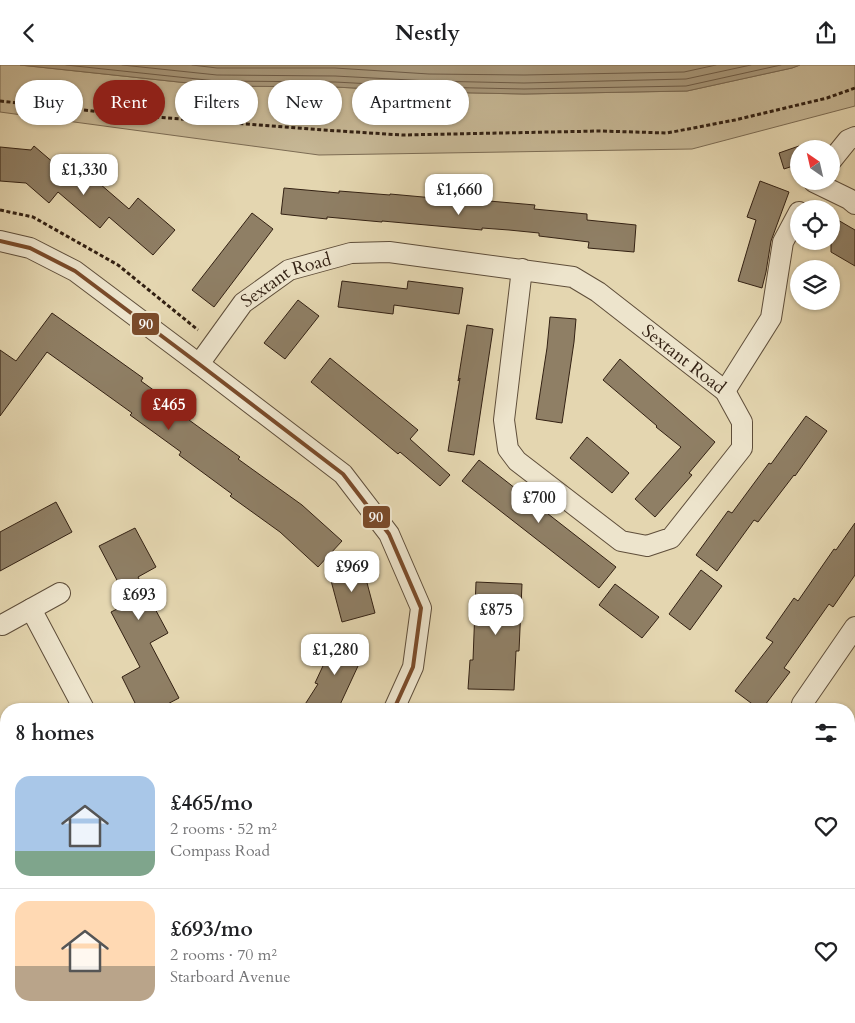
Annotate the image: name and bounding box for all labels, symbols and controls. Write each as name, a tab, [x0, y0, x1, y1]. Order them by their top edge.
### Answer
text: Nestly	[395, 18, 460, 48]
icon: back	[15, 19, 43, 47]
icon: share	[812, 19, 840, 47]
chip: Buy	[15, 80, 83, 125]
chip: Rent	[93, 80, 165, 125]
chip: Filters	[175, 80, 258, 125]
chip: New	[268, 80, 342, 125]
chip: Apartment	[352, 80, 469, 125]
north arrow	[790, 140, 840, 190]
map controls	[790, 140, 840, 310]
pin: £1,330	[43, 153, 125, 196]
text: £1,330	[61, 159, 107, 181]
pin: £1,660	[418, 173, 500, 216]
text: £1,660	[436, 179, 482, 201]
button: locate	[790, 200, 840, 250]
street label: Sextant Road	[236, 247, 334, 314]
button: layers	[790, 260, 840, 310]
line badge: 90	[131, 312, 160, 336]
text: 90	[139, 315, 153, 334]
street label: Sextant Road	[637, 319, 731, 400]
pin: £465	[139, 389, 199, 431]
text: £465	[152, 394, 186, 416]
pin: £700	[509, 481, 569, 524]
text: £700	[522, 487, 556, 509]
line badge: 90	[362, 505, 391, 529]
text: 90	[369, 508, 383, 527]
pin: £969	[322, 551, 382, 593]
text: £969	[335, 556, 369, 578]
pin: £693	[109, 579, 169, 621]
text: £693	[122, 584, 156, 606]
pin: £875	[466, 593, 526, 636]
text: £875	[479, 599, 513, 621]
pin: £1,280	[294, 633, 376, 676]
text: £1,280	[312, 639, 358, 661]
text: 8 homes	[15, 719, 94, 748]
icon: filters	[812, 719, 840, 747]
text: £465/mo	[170, 789, 253, 818]
icon: home	[55, 796, 115, 856]
icon: heart	[812, 812, 840, 840]
text: 2 rooms · 52 m²	[170, 818, 277, 840]
text: Compass Road	[170, 840, 270, 862]
text: £693/mo	[170, 915, 253, 944]
icon: home	[55, 921, 115, 981]
icon: heart	[812, 937, 840, 965]
text: 2 rooms · 70 m²	[170, 944, 277, 966]
text: Starboard Avenue	[170, 966, 291, 988]

